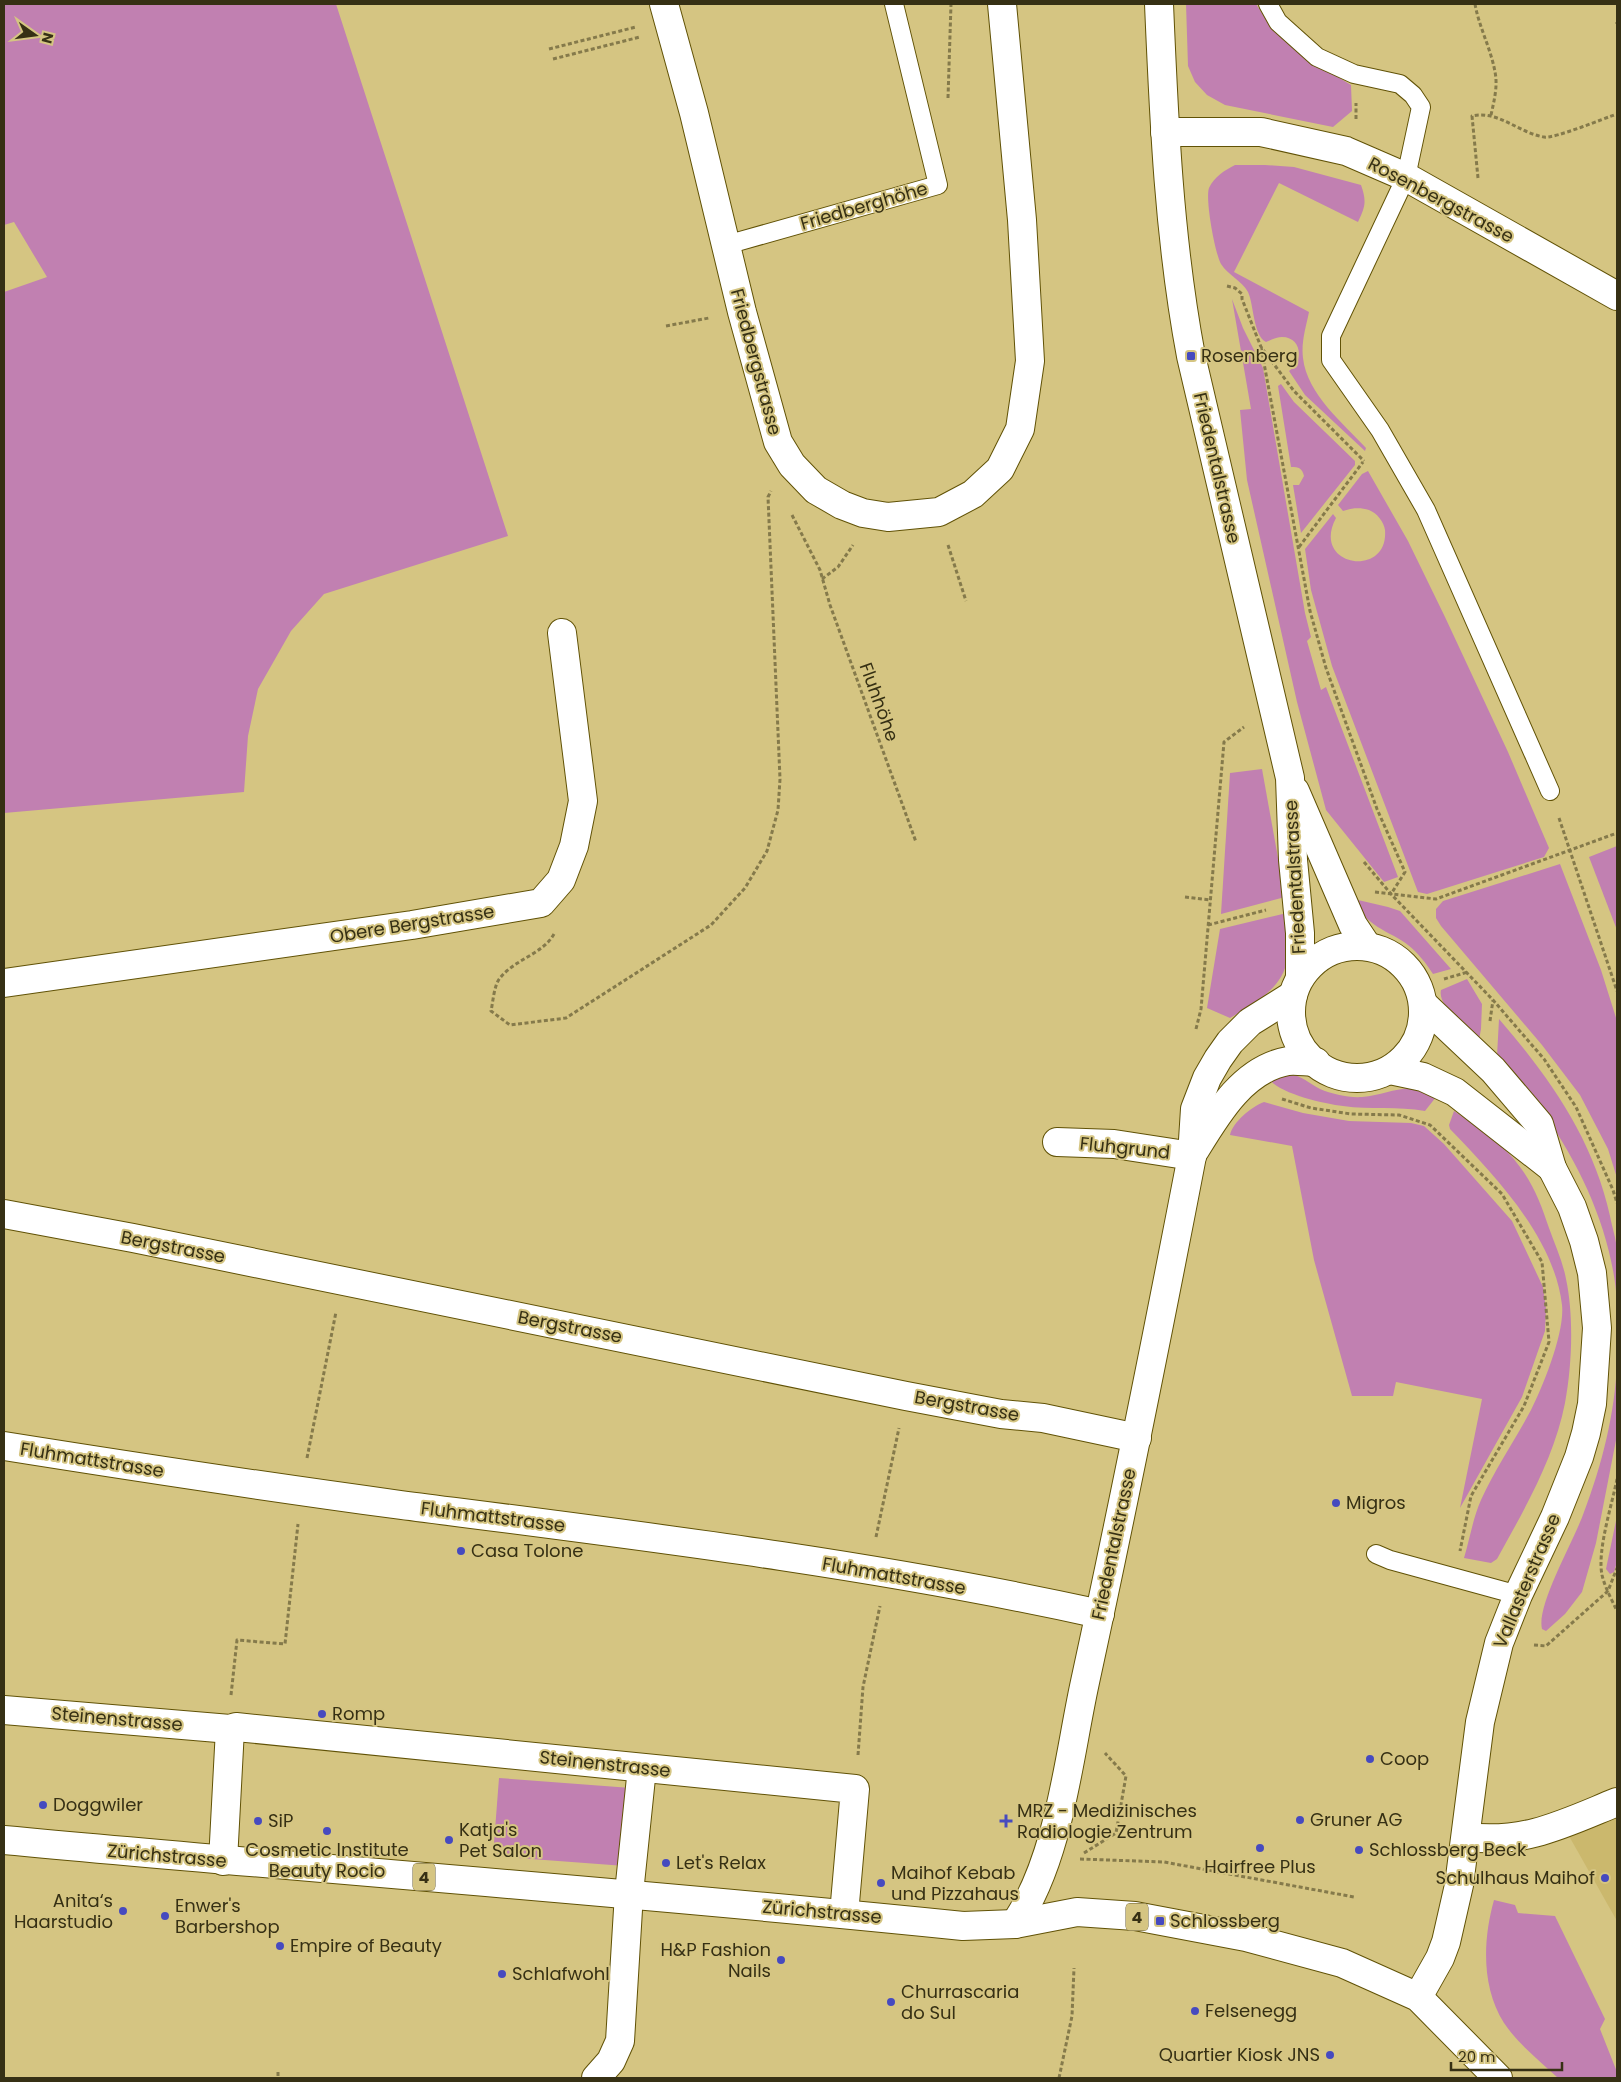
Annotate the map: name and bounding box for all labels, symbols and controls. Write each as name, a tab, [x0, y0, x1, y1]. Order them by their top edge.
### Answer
north arrow	[10, 10, 60, 60]
text: N	[37, 31, 59, 46]
street label: Rosenbergstrasse	[1364, 151, 1518, 249]
street label: Friedberghöhe	[797, 175, 931, 236]
street label: Friedbergstrasse	[725, 286, 788, 438]
place label: Rosenberg	[1201, 343, 1298, 368]
marker: Rosenberg	[1185, 350, 1197, 362]
street label: Friedentalstrasse	[1188, 390, 1247, 546]
street label: Fluhhöhe	[854, 659, 905, 745]
street label: Friedentalstrasse	[1278, 799, 1311, 955]
street label: Obere Bergstrasse	[328, 898, 496, 949]
street label: Fluhgrund	[1079, 1130, 1171, 1165]
street label: Bergstrasse	[119, 1224, 227, 1269]
street label: Bergstrasse	[516, 1304, 624, 1349]
street label: Bergstrasse	[913, 1384, 1021, 1427]
street label: Fluhmattstrasse	[18, 1436, 166, 1483]
street label: Friedentalstrasse	[1085, 1466, 1142, 1622]
place label: Migros	[1346, 1490, 1406, 1515]
street label: Fluhmattstrasse	[420, 1495, 567, 1538]
marker: Migros	[1330, 1497, 1342, 1509]
street label: Vallasterstrasse	[1487, 1510, 1566, 1652]
place label: Casa Tolone	[471, 1538, 583, 1563]
marker: Casa Tolone	[455, 1545, 467, 1557]
street label: Fluhmattstrasse	[820, 1551, 968, 1600]
street label: Steinenstrasse	[50, 1700, 184, 1737]
place label: Romp	[332, 1701, 385, 1726]
marker: Romp	[316, 1708, 328, 1720]
street label: Steinenstrasse	[538, 1744, 672, 1783]
place label: Coop	[1380, 1746, 1429, 1771]
marker: Coop	[1364, 1753, 1376, 1765]
place label: Doggwiler	[53, 1792, 143, 1817]
place label: MRZ - Medizinisches Radiologie Zentrum	[1017, 1798, 1197, 1844]
marker: Doggwiler	[37, 1799, 49, 1811]
place label: Gruner AG	[1310, 1807, 1403, 1832]
place label: SiP	[268, 1808, 293, 1833]
marker: MRZ - Medizinisches Radiologie Zentrum	[999, 1814, 1013, 1828]
marker: Gruner AG	[1294, 1814, 1306, 1826]
marker: SiP	[252, 1815, 264, 1827]
place label: Katja's Pet Salon	[459, 1817, 542, 1863]
marker: Cosmetic Institute Beauty Rocio	[321, 1825, 333, 1837]
marker: Katja's Pet Salon	[443, 1834, 455, 1846]
place label: Cosmetic Institute Beauty Rocio	[245, 1837, 409, 1883]
place label: Schlossberg Beck	[1369, 1837, 1527, 1862]
street label: Zürichstrasse	[106, 1838, 228, 1873]
marker: Hairfree Plus	[1254, 1842, 1266, 1854]
marker: Schlossberg Beck	[1353, 1844, 1365, 1856]
place label: Let's Relax	[676, 1850, 766, 1875]
place label: Hairfree Plus	[1204, 1854, 1316, 1879]
marker: Let's Relax	[660, 1857, 672, 1869]
place label: Maihof Kebab und Pizzahaus	[891, 1860, 1019, 1906]
road number: 4	[413, 1864, 435, 1890]
place label: Schulhaus Maihof	[1436, 1865, 1595, 1890]
marker: Schulhaus Maihof	[1599, 1872, 1611, 1884]
marker: Maihof Kebab und Pizzahaus	[875, 1877, 887, 1889]
place label: Anita‘s Haarstudio	[14, 1888, 113, 1934]
place label: Enwer's Barbershop	[175, 1893, 280, 1939]
street label: Zürichstrasse	[761, 1894, 883, 1929]
road number: 4	[1126, 1904, 1148, 1930]
marker: Anita‘s Haarstudio	[117, 1905, 129, 1917]
place label: Schlossberg	[1170, 1908, 1280, 1933]
marker: Enwer's Barbershop	[159, 1910, 171, 1922]
marker: Schlossberg	[1154, 1915, 1166, 1927]
place label: Empire of Beauty	[290, 1933, 442, 1958]
place label: H&P Fashion Nails	[660, 1937, 771, 1983]
marker: Empire of Beauty	[274, 1940, 286, 1952]
marker: H&P Fashion Nails	[775, 1954, 787, 1966]
place label: Schlafwohl	[512, 1961, 610, 1986]
marker: Schlafwohl	[496, 1968, 508, 1980]
place label: Churrascaria do Sul	[901, 1979, 1019, 2025]
marker: Churrascaria do Sul	[885, 1996, 897, 2008]
place label: Felsenegg	[1205, 1998, 1297, 2023]
marker: Felsenegg	[1189, 2005, 1201, 2017]
scale bar	[1451, 2040, 1562, 2072]
place label: Quartier Kiosk JNS	[1159, 2042, 1320, 2067]
text: 20 m	[1458, 2046, 1496, 2067]
marker: Quartier Kiosk JNS	[1324, 2049, 1336, 2061]

